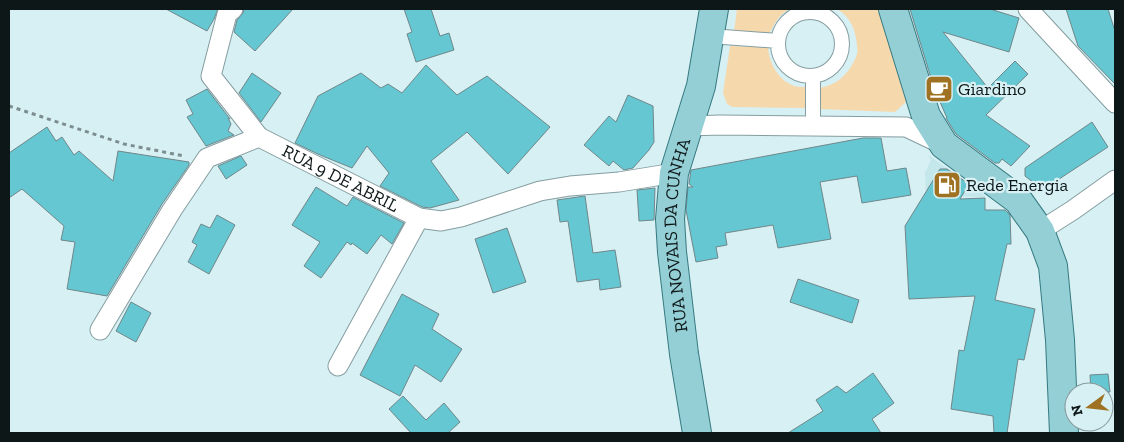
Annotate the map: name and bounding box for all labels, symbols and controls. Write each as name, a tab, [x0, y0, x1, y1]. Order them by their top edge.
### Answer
cafe icon: Giardino	[924, 74, 954, 104]
place label: Giardino	[958, 78, 1026, 100]
street label: RUA NOVAIS DA CUNHA	[659, 135, 695, 333]
street label: RUA 9 DE ABRIL	[279, 140, 403, 217]
fuel station icon: Rede Energia	[932, 170, 962, 200]
place label: Rede Energia	[966, 174, 1069, 196]
north arrow	[1064, 382, 1114, 432]
text: N	[1067, 403, 1087, 418]

